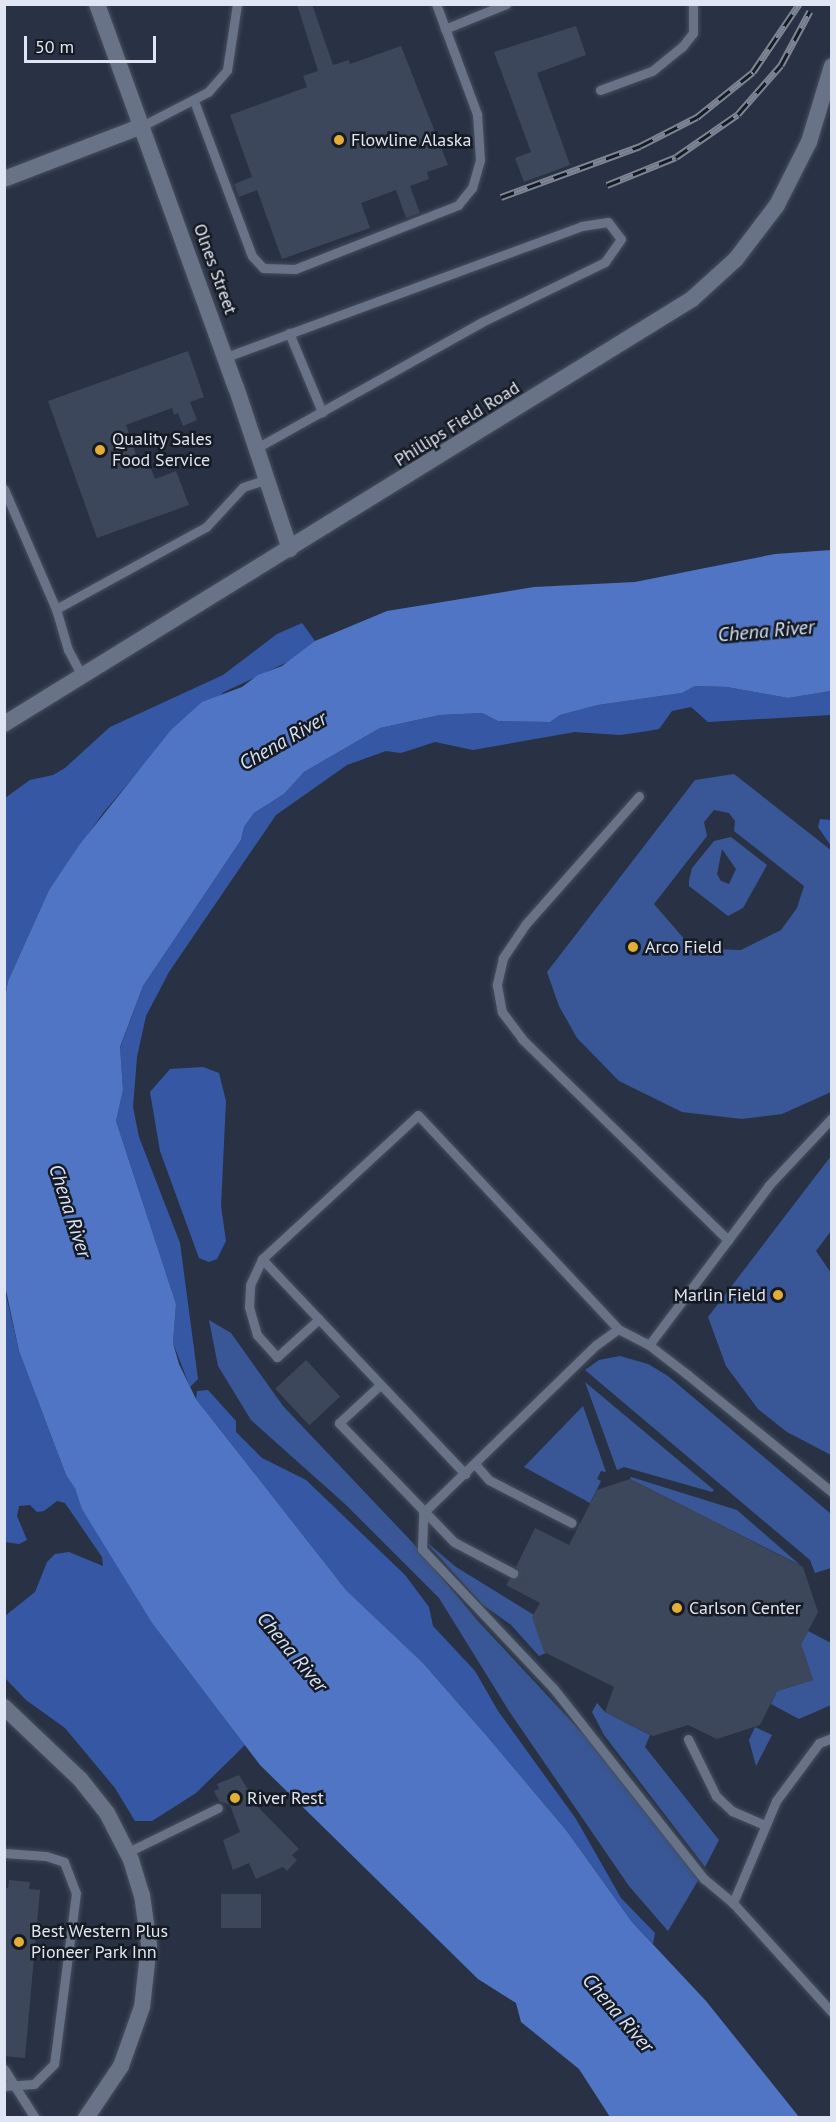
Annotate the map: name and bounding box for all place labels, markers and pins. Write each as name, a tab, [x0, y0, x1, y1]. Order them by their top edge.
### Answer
place label: Flowline Alaska	[351, 129, 472, 151]
marker: Flowline Alaska	[332, 133, 346, 147]
place label: Quality Sales Food Service	[112, 429, 213, 472]
marker: Quality Sales Food Service	[93, 443, 107, 457]
place label: Arco Field	[645, 936, 722, 958]
marker: Arco Field	[626, 940, 640, 954]
place label: Marlin Field	[674, 1284, 766, 1306]
marker: Marlin Field	[771, 1288, 785, 1302]
place label: Carlson Center	[689, 1597, 801, 1619]
marker: Carlson Center	[670, 1601, 684, 1615]
place label: River Rest	[247, 1787, 324, 1809]
marker: River Rest	[228, 1791, 242, 1805]
place label: Best Western Plus Pioneer Park Inn	[31, 1921, 168, 1964]
marker: Best Western Plus Pioneer Park Inn	[12, 1935, 26, 1949]

